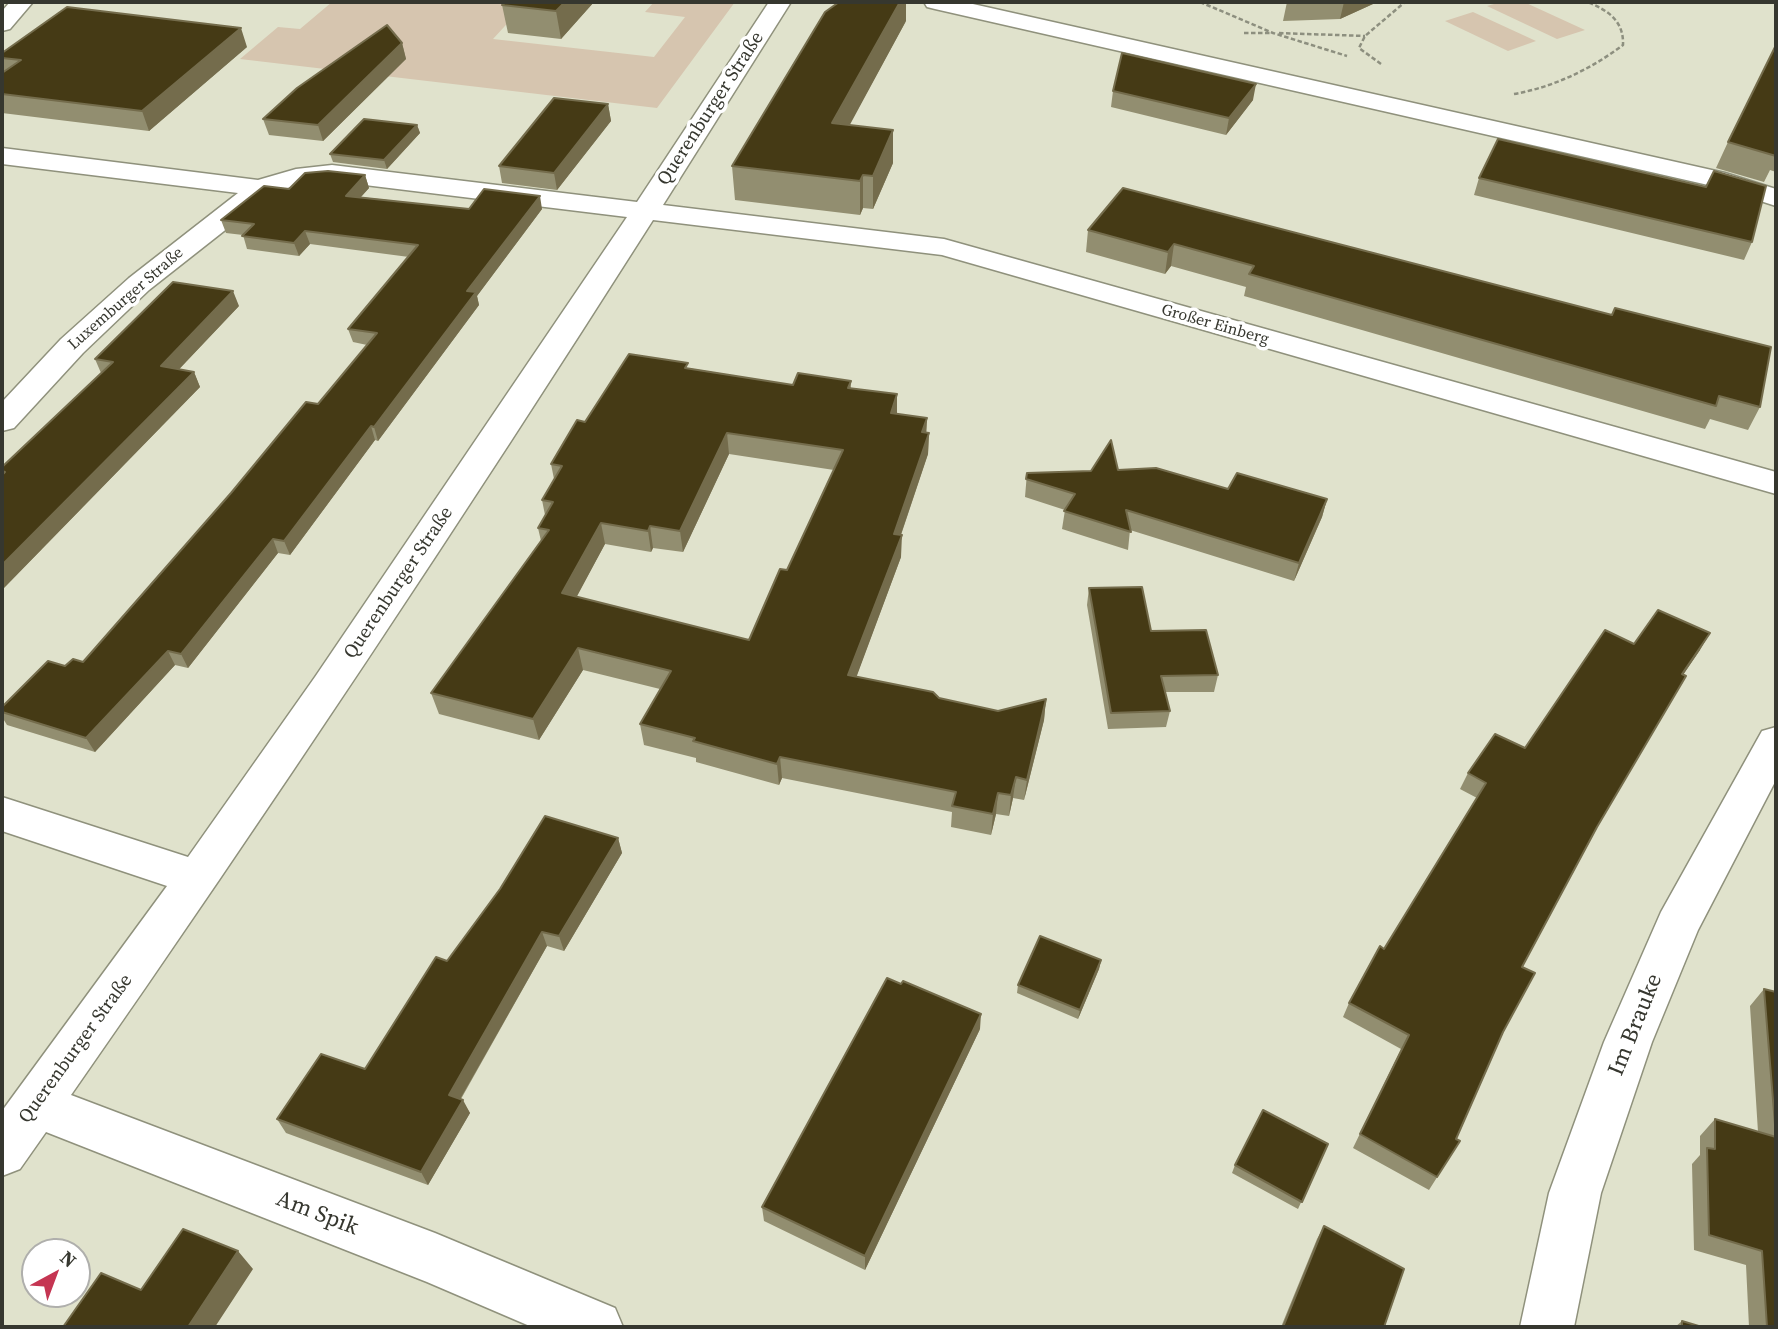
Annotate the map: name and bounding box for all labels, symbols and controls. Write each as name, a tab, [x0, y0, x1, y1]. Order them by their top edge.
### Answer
street label: Querenburger Straße	[653, 28, 769, 190]
street label: Luxemburger Straße	[64, 244, 188, 354]
street label: Großer Einberg	[1159, 300, 1271, 350]
street label: Querenburger Straße	[340, 503, 458, 663]
street label: Querenburger Straße	[14, 970, 138, 1128]
street label: Im Brauke	[1603, 970, 1669, 1080]
street label: Am Spik	[272, 1186, 362, 1242]
north arrow	[21, 1238, 91, 1308]
text: N	[55, 1244, 82, 1273]

